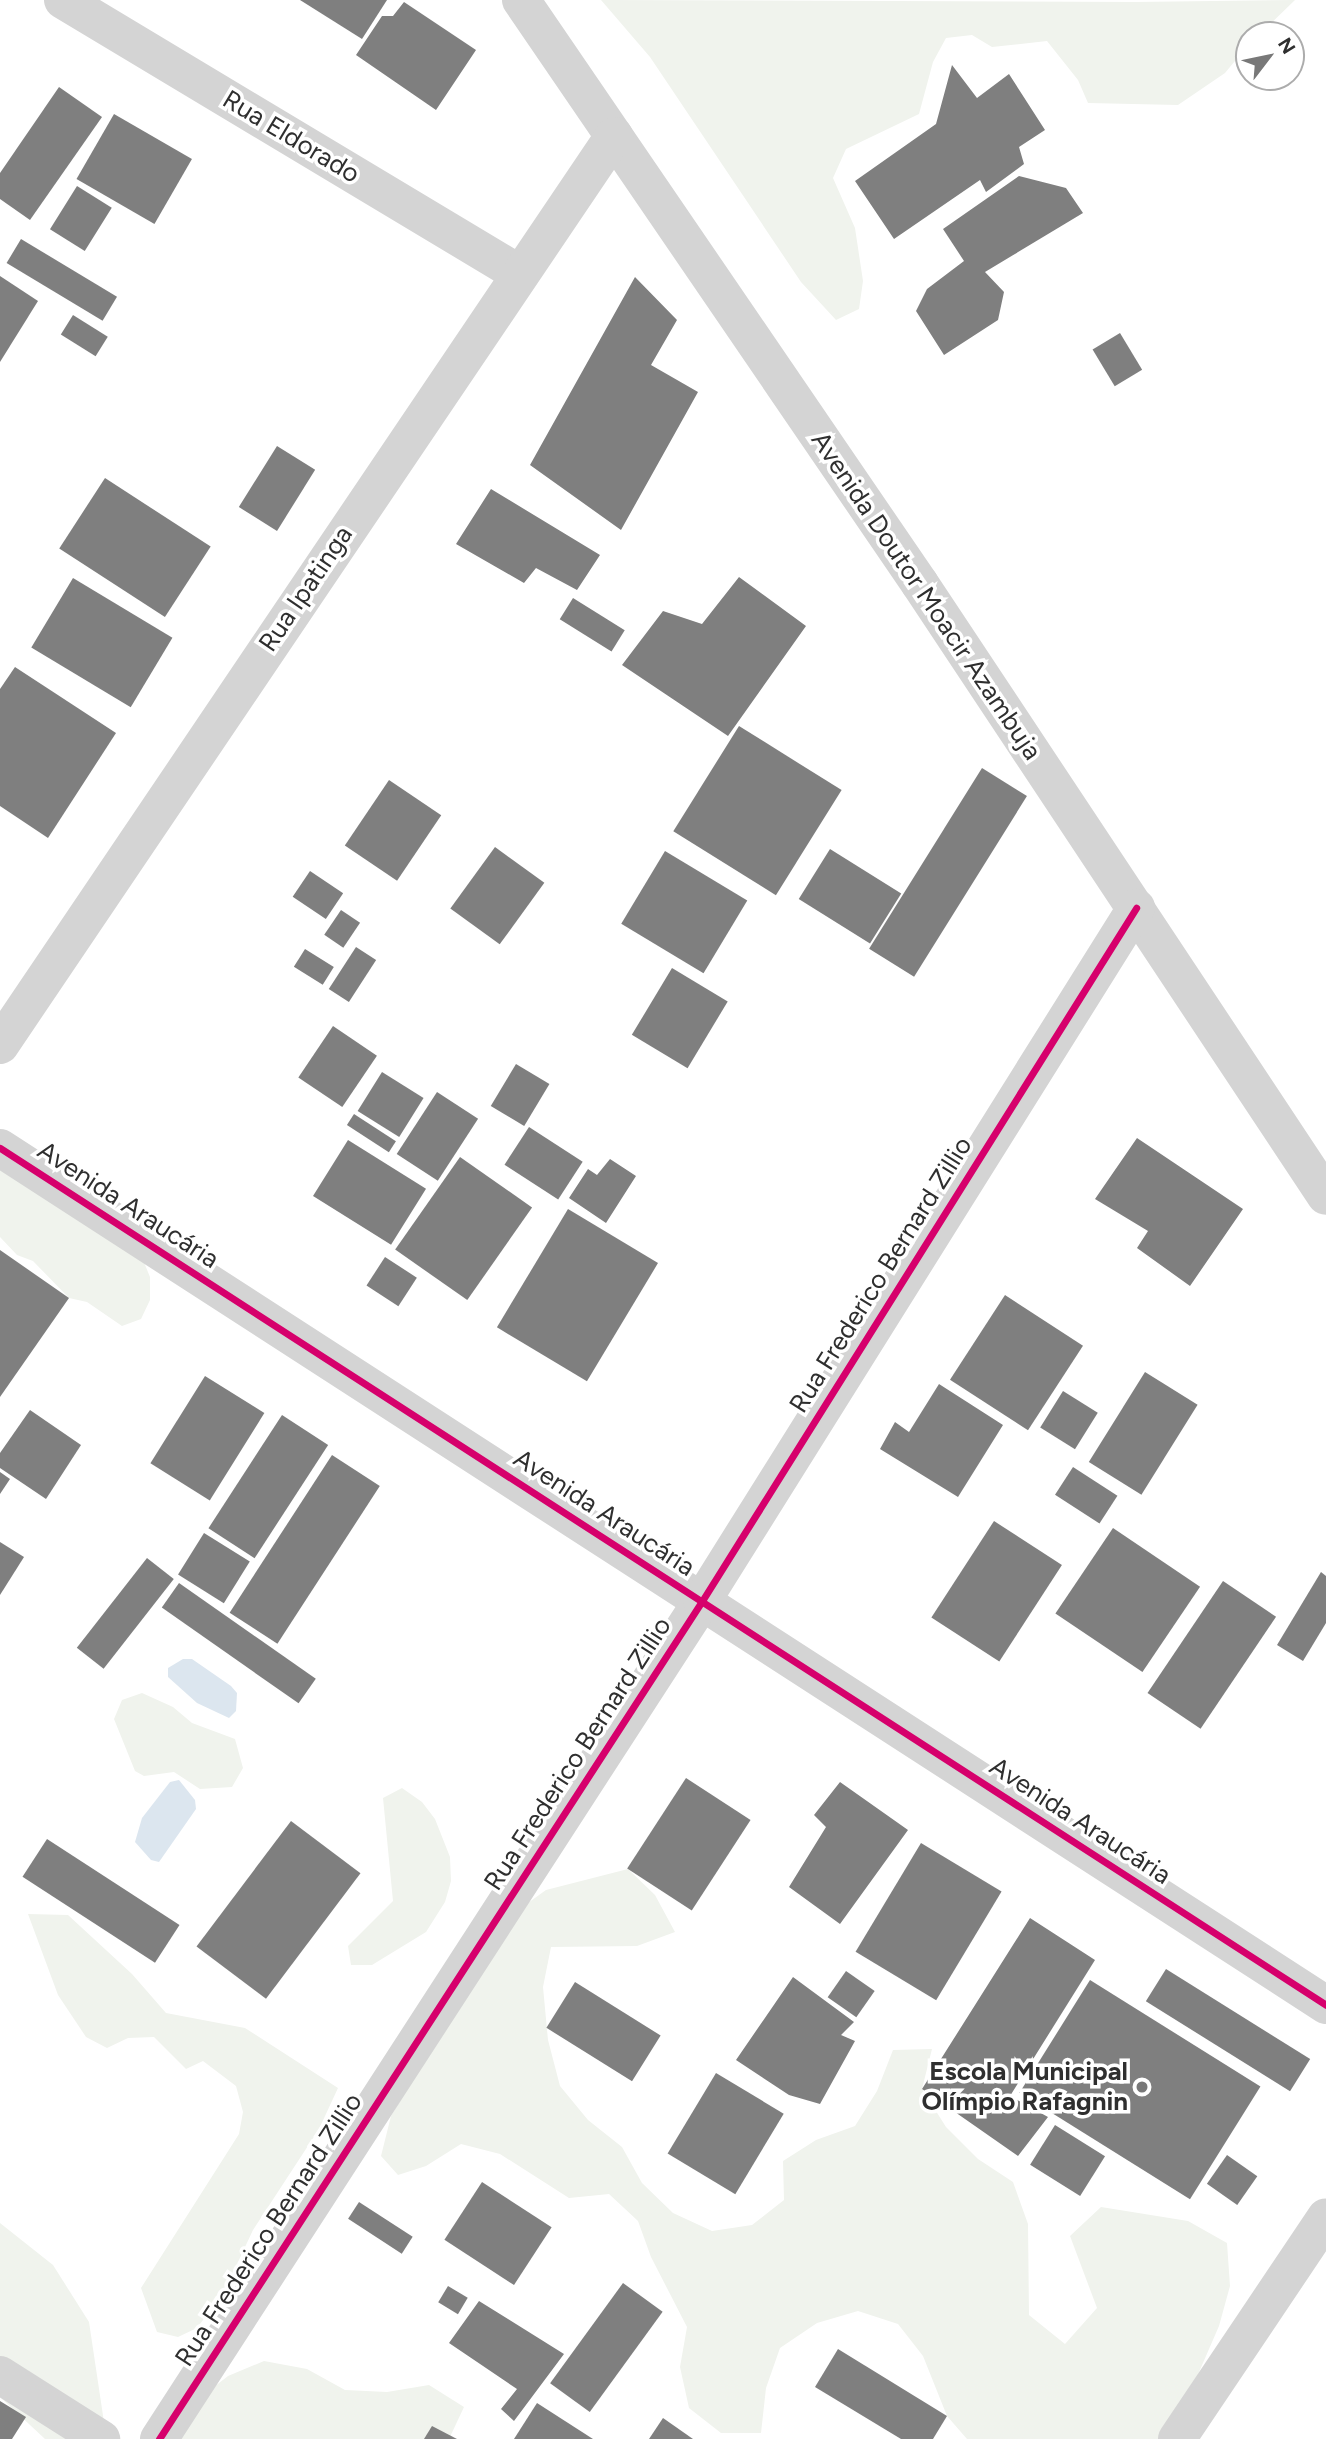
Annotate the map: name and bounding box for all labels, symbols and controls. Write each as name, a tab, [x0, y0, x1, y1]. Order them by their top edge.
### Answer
north arrow	[1235, 21, 1305, 91]
text: N	[1273, 33, 1300, 58]
street label: Rua Eldorado	[217, 84, 365, 190]
street label: Avenida Doutor Moacir Azambuja	[804, 426, 1048, 766]
street label: Rua Ipatinga	[253, 520, 359, 658]
street label: Rua Frederico Bernard Zillio	[783, 1131, 979, 1419]
street label: Avenida Araucária	[32, 1135, 224, 1275]
street label: Avenida Araucária	[508, 1443, 700, 1583]
street label: Rua Frederico Bernard Zillio	[478, 1612, 678, 1896]
street label: Avenida Araucária	[984, 1751, 1176, 1891]
place label: Escola Municipal Olímpio Rafagnin	[922, 2056, 1128, 2118]
marker: Escola Municipal Olímpio Rafagnin	[1134, 2079, 1150, 2095]
street label: Rua Frederico Bernard Zillio	[169, 2088, 369, 2372]

